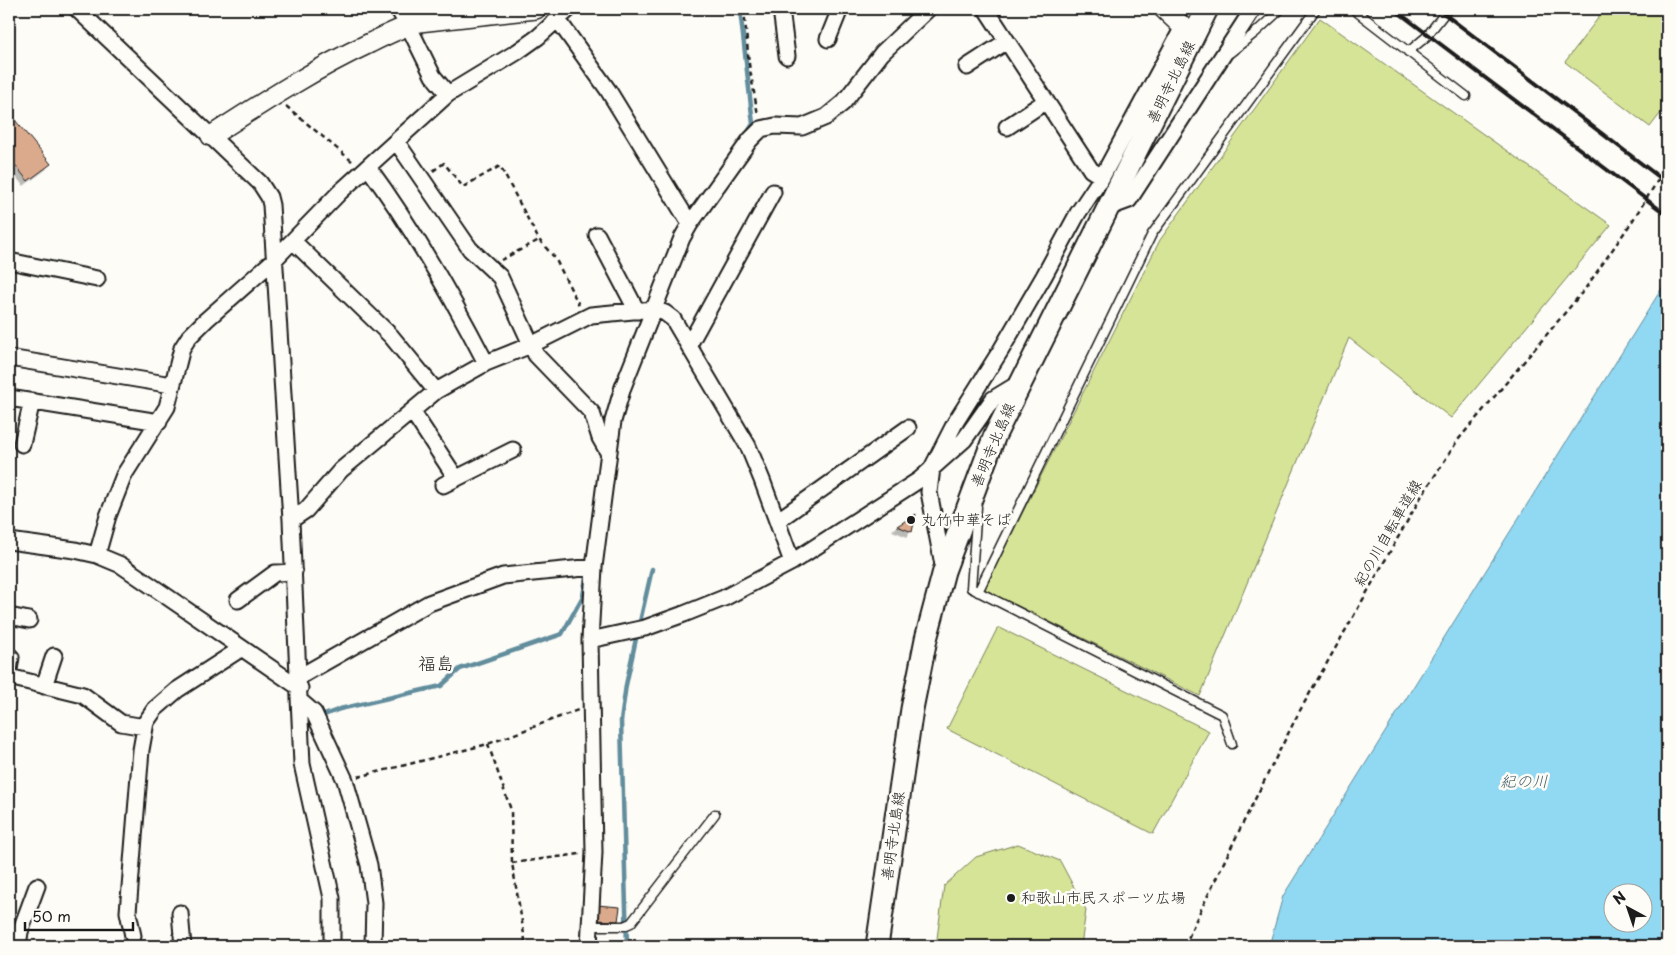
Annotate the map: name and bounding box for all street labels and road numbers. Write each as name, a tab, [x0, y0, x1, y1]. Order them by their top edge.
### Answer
street label: 善明寺北島線	[1140, 36, 1200, 127]
street label: 善明寺北島線	[963, 398, 1020, 490]
street label: 紀の川自転車道線	[1347, 475, 1427, 590]
street label: 善明寺北島線	[874, 790, 909, 882]

